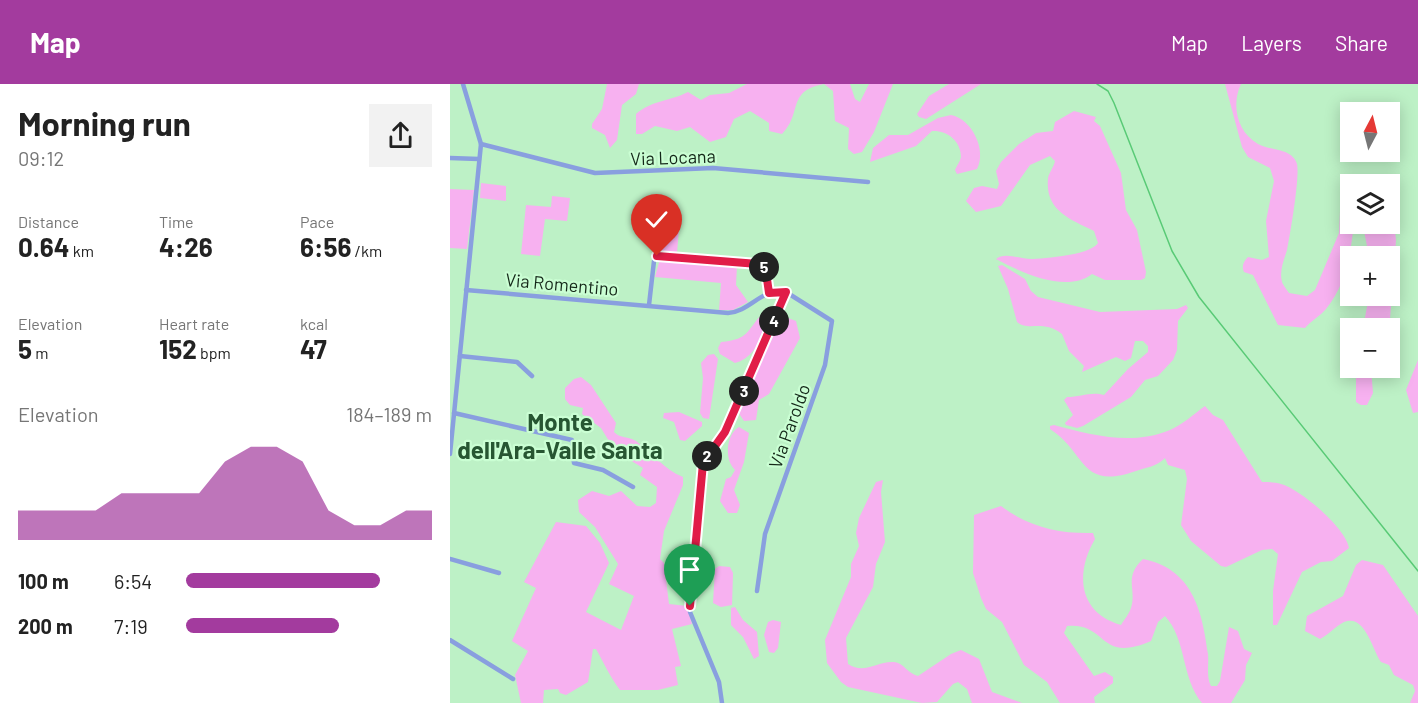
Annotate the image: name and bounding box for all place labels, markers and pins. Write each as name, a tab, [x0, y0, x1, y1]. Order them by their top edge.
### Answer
pin	[631, 194, 682, 256]
pin: 5	[749, 252, 779, 282]
pin: 4	[759, 306, 789, 336]
pin: 3	[729, 376, 759, 406]
pin: 2	[692, 441, 722, 471]
pin	[664, 544, 715, 606]

